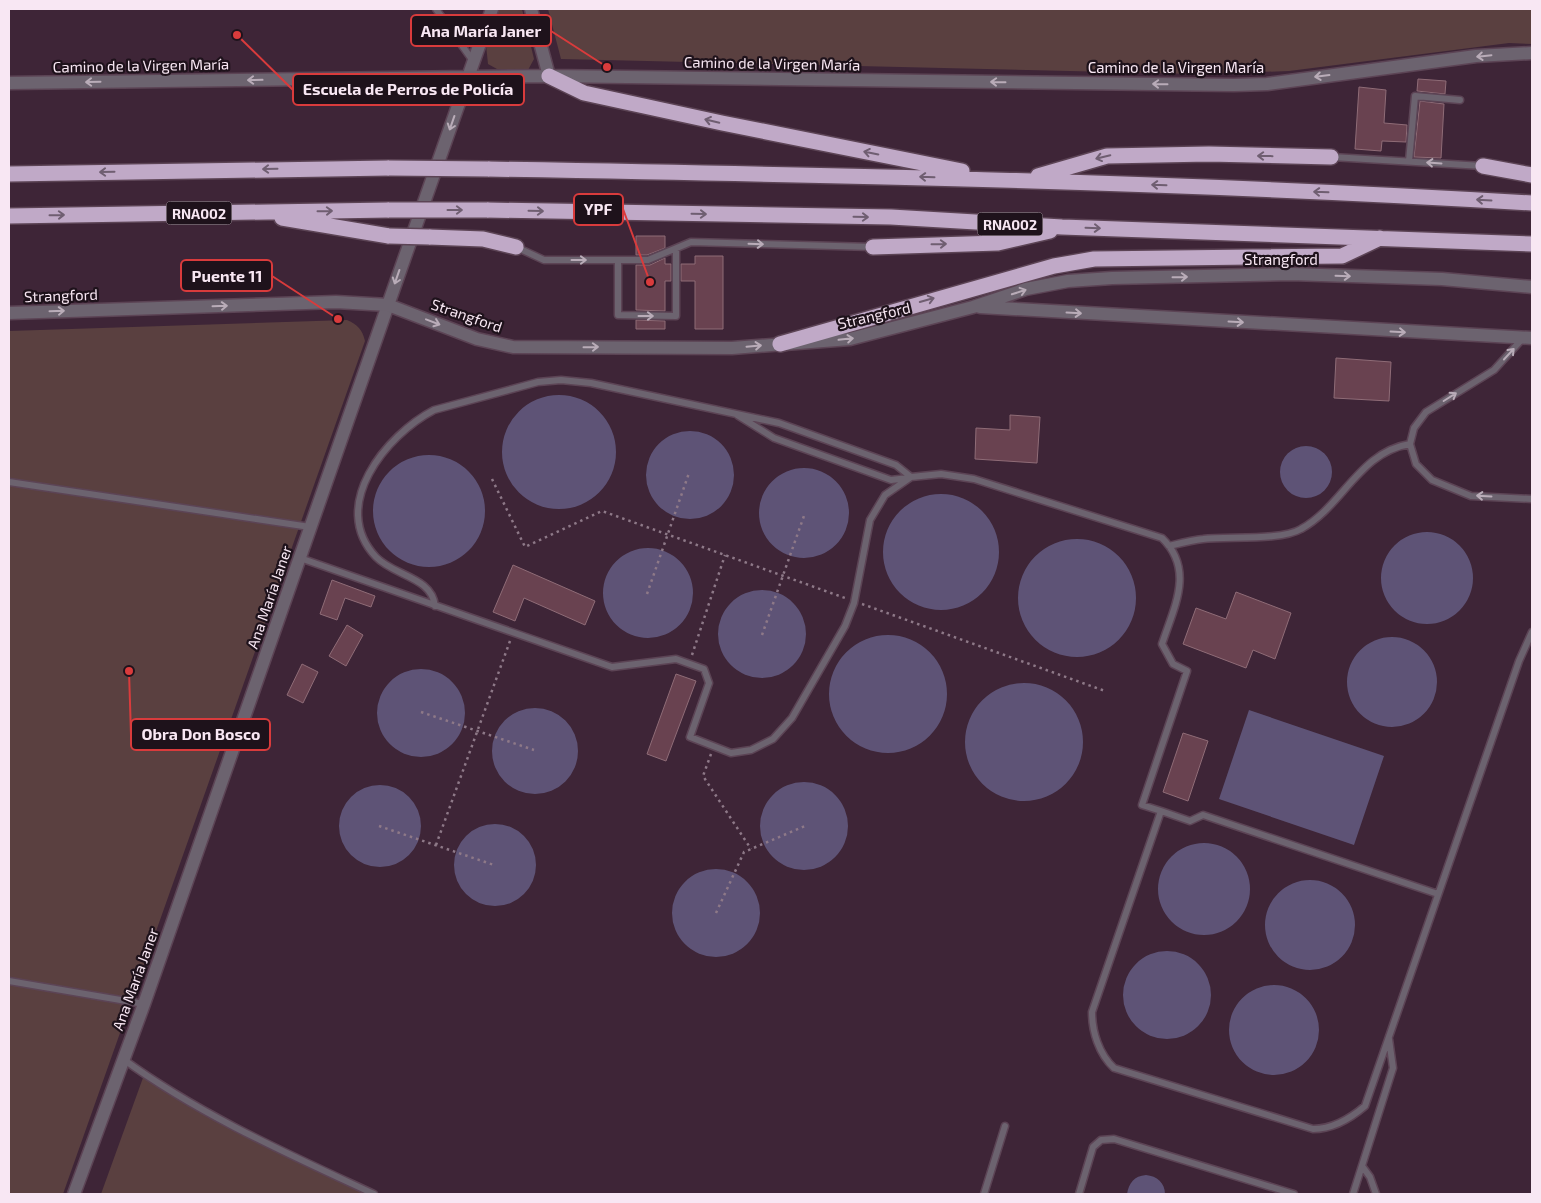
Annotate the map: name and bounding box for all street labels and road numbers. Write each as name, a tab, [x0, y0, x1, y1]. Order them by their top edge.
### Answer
street label: Camino de la Virgen María	[684, 52, 860, 74]
street label: Camino de la Virgen María	[53, 54, 229, 76]
street label: Camino de la Virgen María	[1088, 58, 1264, 76]
road number: RNA002	[166, 202, 232, 224]
road number: RNA002	[978, 212, 1042, 235]
street label: Strangford	[1244, 250, 1318, 268]
street label: Strangford	[24, 285, 98, 305]
street label: Strangford	[429, 294, 505, 336]
street label: Strangford	[836, 298, 912, 332]
street label: Ana María Janer	[243, 543, 295, 651]
street label: Ana María Janer	[108, 925, 162, 1033]

